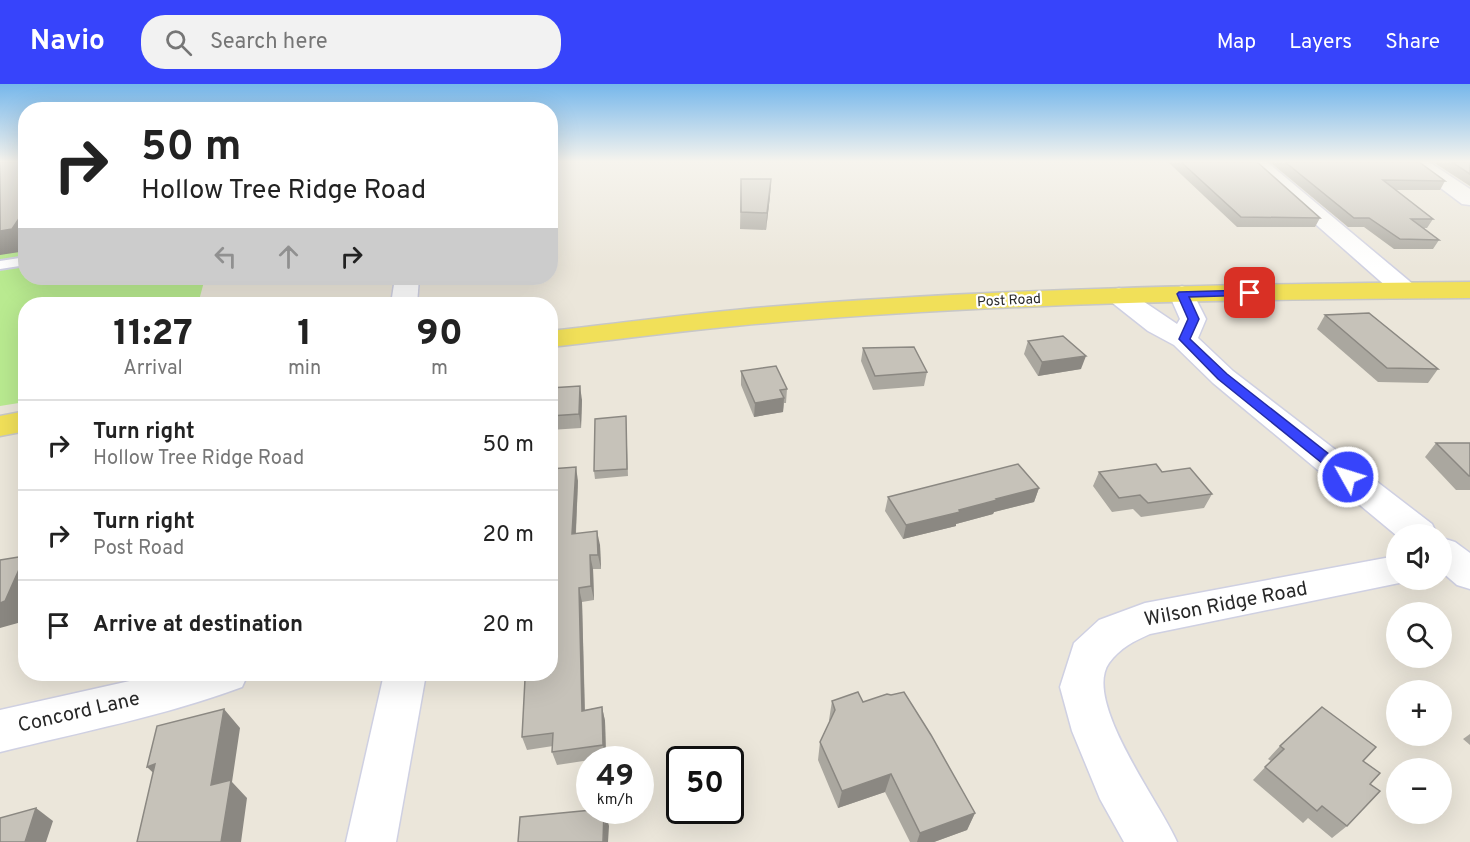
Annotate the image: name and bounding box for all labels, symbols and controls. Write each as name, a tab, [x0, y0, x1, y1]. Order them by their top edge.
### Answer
search box	[141, 15, 561, 69]
text: Navio	[30, 24, 105, 60]
icon: search	[162, 26, 195, 59]
text: Search here	[210, 29, 327, 56]
text: Map	[1217, 29, 1256, 56]
text: Layers	[1289, 29, 1352, 56]
text: Share	[1385, 29, 1440, 56]
text: 50 m	[141, 122, 242, 175]
icon: right	[42, 126, 120, 204]
text: Hollow Tree Ridge Road	[141, 174, 426, 208]
icon: left	[209, 240, 242, 273]
icon: ahead	[272, 240, 305, 273]
icon: right	[335, 240, 368, 273]
pin	[1224, 267, 1275, 318]
icon: arrive	[1233, 276, 1266, 309]
street label: Post Road	[977, 291, 1041, 311]
text: 11:27	[113, 312, 193, 358]
text: 1	[297, 312, 312, 358]
text: 90	[416, 312, 463, 358]
text: Arrival	[123, 356, 183, 382]
text: min	[288, 356, 321, 382]
text: m	[431, 356, 448, 382]
text: Turn right	[93, 419, 195, 446]
icon: right	[42, 429, 75, 462]
text: 50 m	[482, 432, 534, 459]
position arrow	[1316, 445, 1380, 509]
text: Hollow Tree Ridge Road	[93, 446, 304, 472]
text: Turn right	[93, 509, 195, 536]
icon: right	[42, 519, 75, 552]
text: 20 m	[483, 522, 534, 549]
map controls	[1386, 524, 1452, 824]
button: sound	[1386, 524, 1452, 590]
text: Post Road	[93, 536, 184, 562]
street label: Wilson Ridge Road	[1142, 576, 1310, 634]
button: search	[1386, 602, 1452, 668]
icon: arrive	[42, 609, 75, 642]
text: Arrive at destination	[93, 612, 303, 639]
text: 20 m	[483, 612, 534, 639]
button: +	[1386, 680, 1452, 746]
street label: Concord Lane	[15, 686, 143, 740]
speed limit sign: 50	[666, 746, 744, 824]
button: −	[1386, 758, 1452, 824]
text: 49	[596, 759, 634, 796]
text: km/h	[597, 791, 633, 810]

